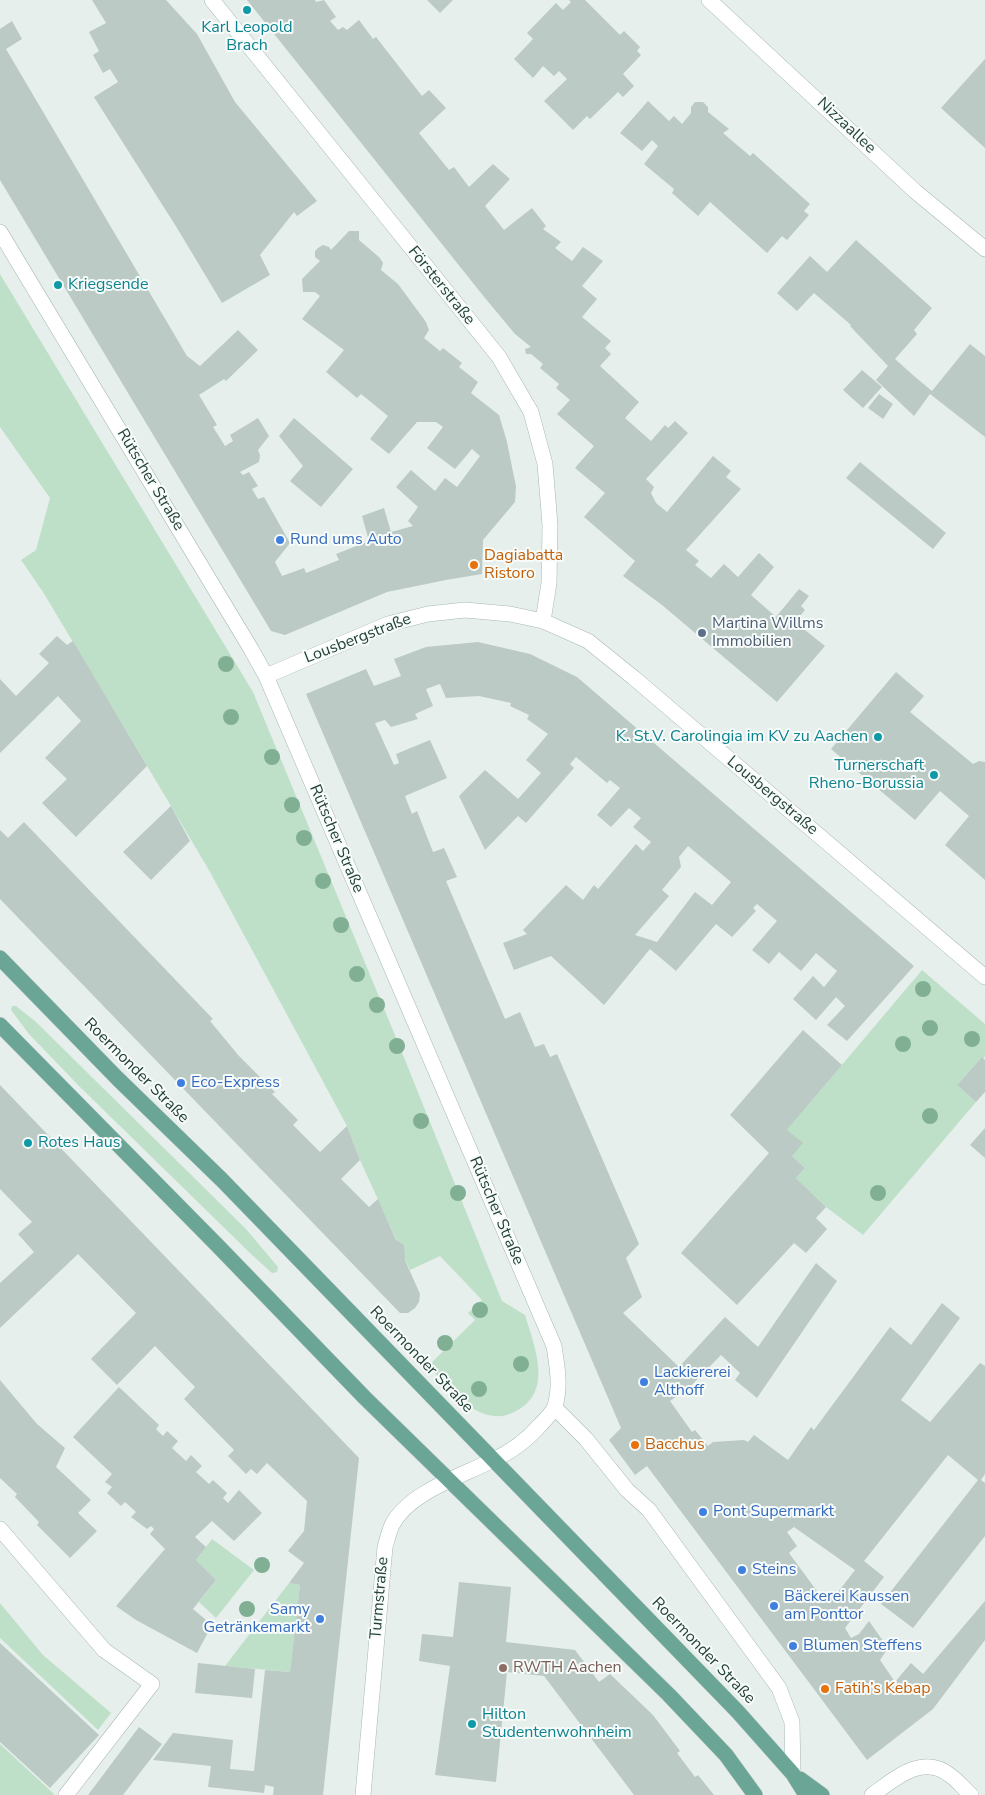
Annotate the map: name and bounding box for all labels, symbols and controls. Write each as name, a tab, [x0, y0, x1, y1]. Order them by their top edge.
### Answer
marker: Karl Leopold Brach	[241, 4, 253, 16]
place label: Karl Leopold Brach	[201, 18, 293, 56]
street label: Nizzaallee	[813, 94, 879, 158]
street label: Försterstraße	[403, 243, 479, 329]
place label: Kriegsende	[68, 275, 148, 295]
marker: Kriegsende	[52, 279, 64, 291]
street label: Rütscher Straße	[112, 425, 188, 535]
place label: Rund ums Auto	[290, 530, 402, 550]
marker: Rund ums Auto	[274, 534, 286, 546]
place label: Dagiabatta Ristoro	[484, 546, 563, 584]
marker: Dagiabatta Ristoro	[468, 559, 480, 571]
street label: Lousbergstraße	[302, 610, 414, 668]
place label: Martina Willms Immobilien	[712, 614, 823, 652]
marker: Martina Willms Immobilien	[696, 627, 708, 639]
place label: K. St.V. Carolingia im KV zu Aachen	[616, 727, 868, 747]
marker: K. St.V. Carolingia im KV zu Aachen	[872, 731, 884, 743]
street label: Lousbergstraße	[723, 752, 821, 840]
place label: Turnerschaft Rheno-Borussia	[809, 756, 924, 794]
marker: Turnerschaft Rheno-Borussia	[928, 769, 940, 781]
street label: Rütscher Straße	[305, 782, 367, 896]
street label: Roermonder Straße	[79, 1014, 193, 1128]
place label: Eco-Express	[191, 1073, 280, 1093]
marker: Eco-Express	[175, 1077, 187, 1089]
place label: Rotes Haus	[38, 1133, 121, 1153]
marker: Rotes Haus	[22, 1137, 34, 1149]
street label: Rütscher Straße	[465, 1154, 527, 1268]
street label: Roermonder Straße	[365, 1303, 477, 1417]
place label: Lackiererei Althoff	[654, 1363, 731, 1401]
marker: Lackiererei Althoff	[638, 1376, 650, 1388]
place label: Bacchus	[645, 1435, 705, 1455]
marker: Bacchus	[629, 1439, 641, 1451]
place label: Pont Supermarkt	[713, 1502, 834, 1522]
marker: Pont Supermarkt	[697, 1506, 709, 1518]
street label: Turmstraße	[367, 1556, 393, 1640]
place label: Steins	[752, 1560, 796, 1580]
marker: Steins	[736, 1564, 748, 1576]
place label: Bäckerei Kaussen am Ponttor	[784, 1587, 909, 1625]
street label: Roermonder Straße	[647, 1594, 759, 1708]
place label: Samy Getränkemarkt	[203, 1600, 310, 1638]
marker: Bäckerei Kaussen am Ponttor	[768, 1600, 780, 1612]
marker: Samy Getränkemarkt	[314, 1613, 326, 1625]
place label: Blumen Steffens	[803, 1636, 922, 1656]
marker: Blumen Steffens	[787, 1640, 799, 1652]
place label: RWTH Aachen	[513, 1658, 621, 1678]
marker: RWTH Aachen	[497, 1662, 509, 1674]
place label: Fatih’s Kebap	[835, 1679, 930, 1699]
marker: Fatih’s Kebap	[819, 1683, 831, 1695]
place label: Hilton Studentenwohnheim	[482, 1705, 632, 1743]
marker: Hilton Studentenwohnheim	[466, 1718, 478, 1730]

